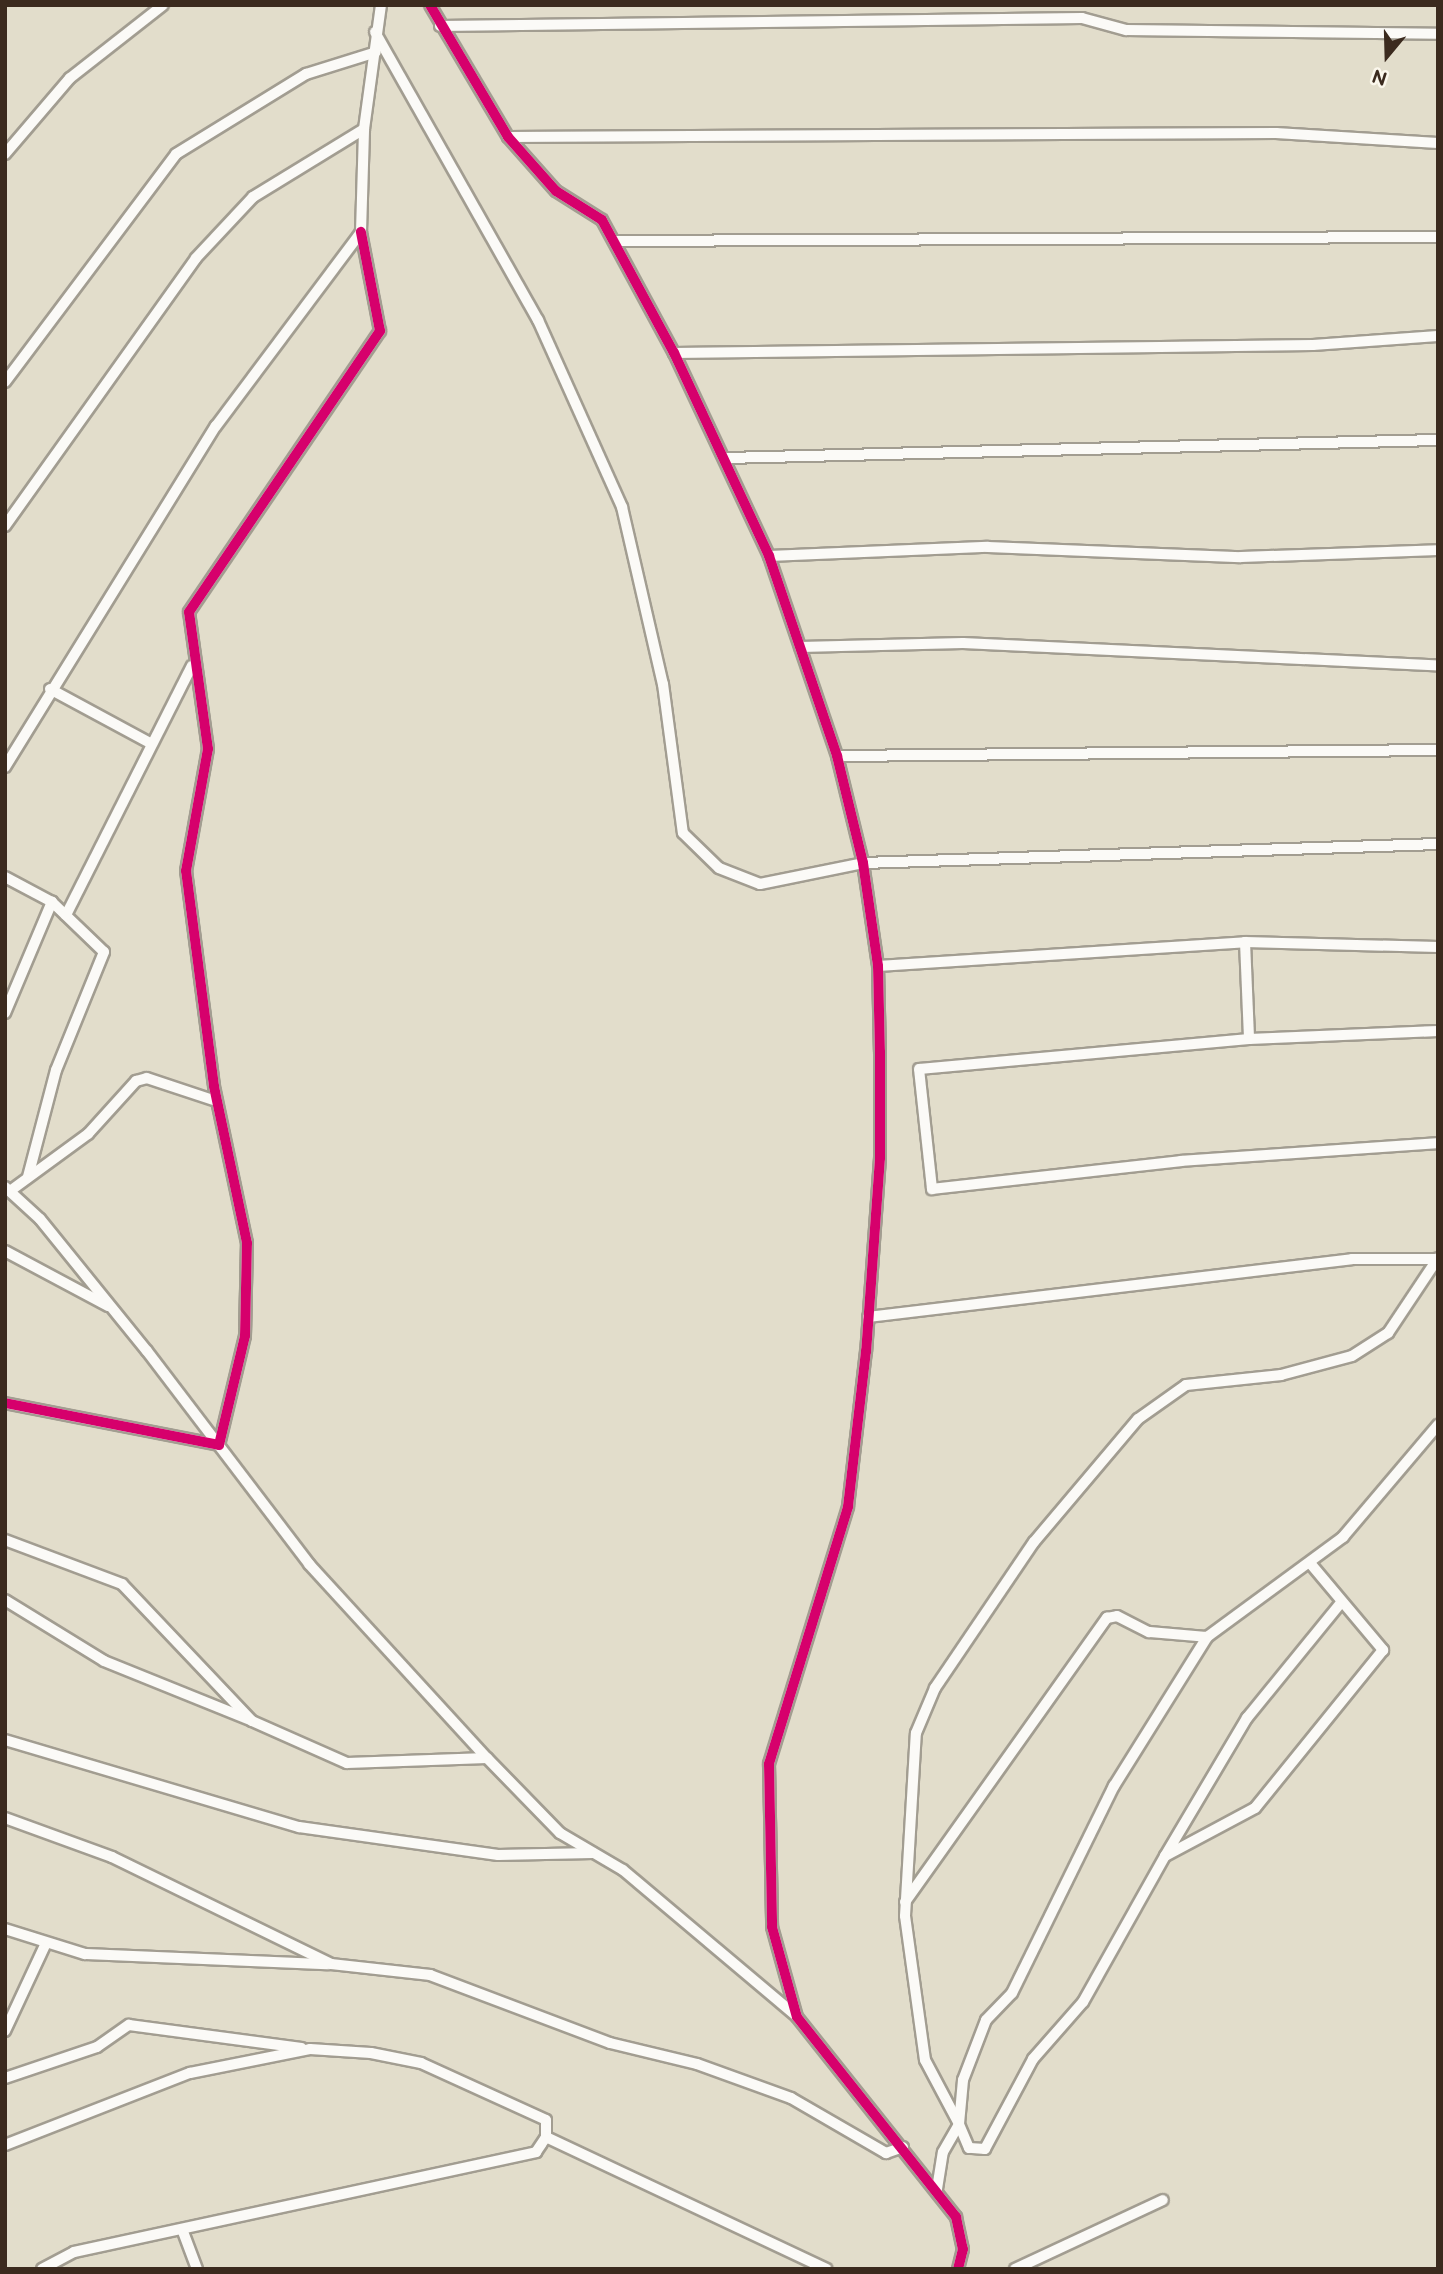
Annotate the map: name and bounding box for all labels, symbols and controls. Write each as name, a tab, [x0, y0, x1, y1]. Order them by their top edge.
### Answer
north arrow	[1352, 21, 1422, 91]
text: N	[1370, 63, 1390, 90]

